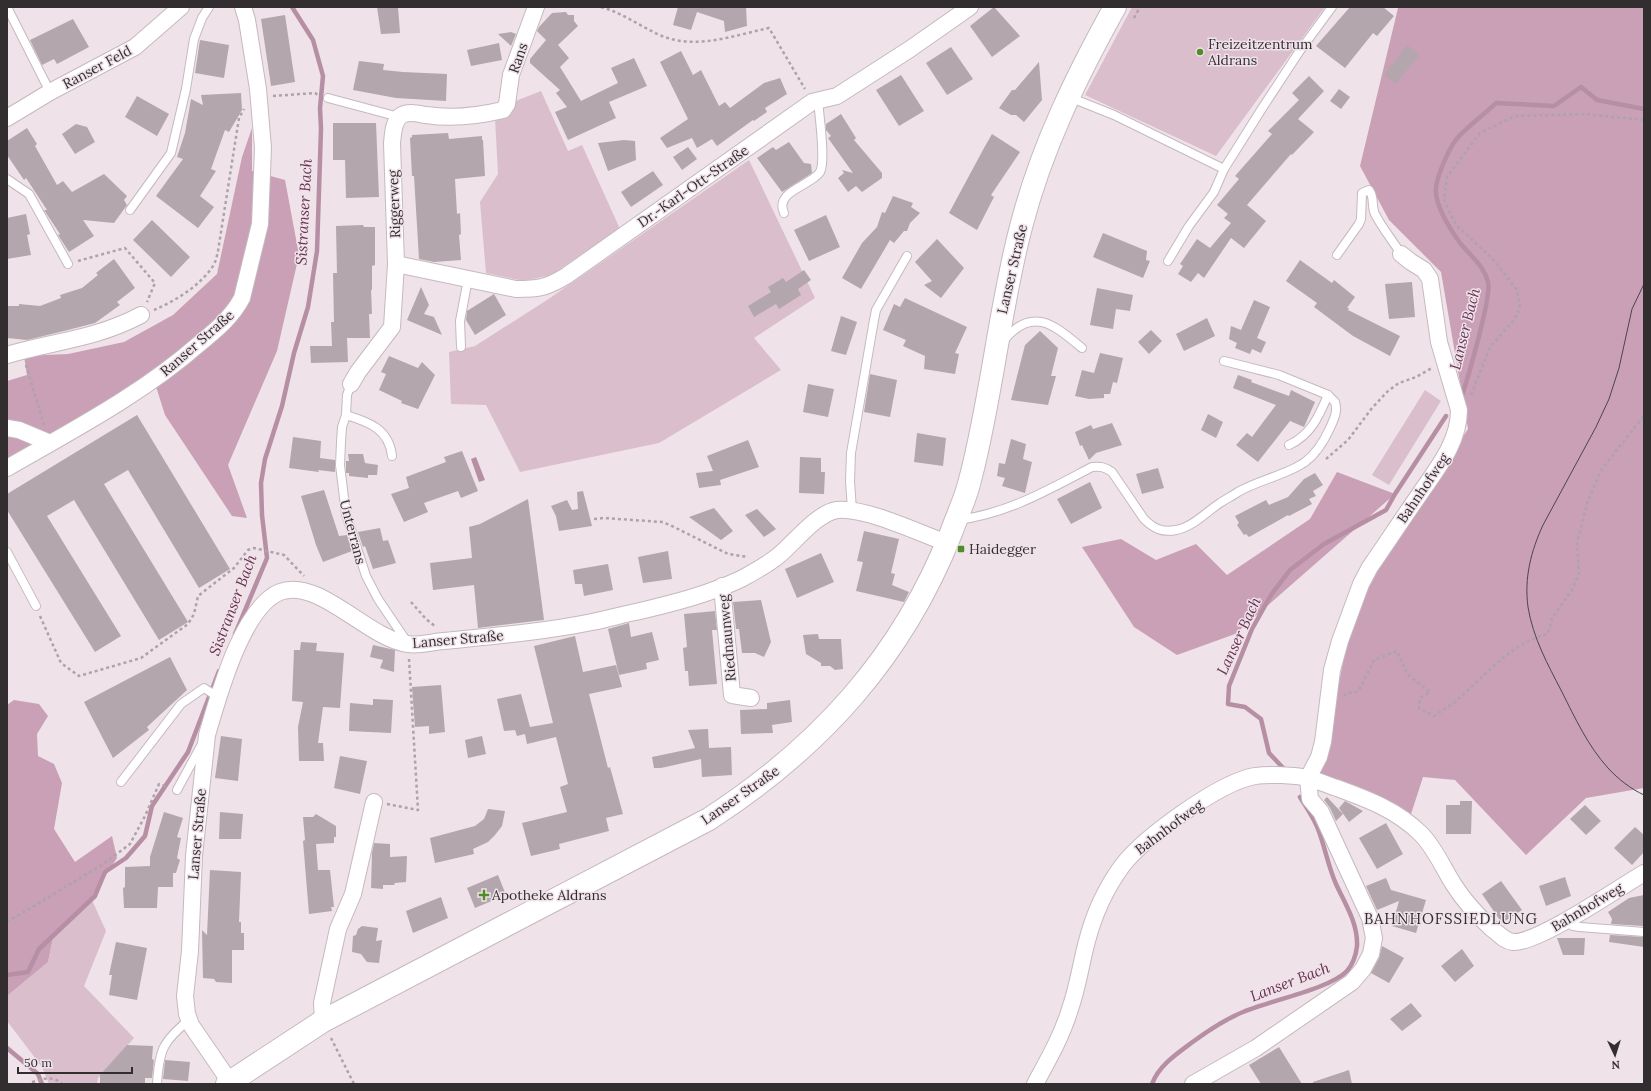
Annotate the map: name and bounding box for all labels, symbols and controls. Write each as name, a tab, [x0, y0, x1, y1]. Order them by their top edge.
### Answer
place label: Freizeitzentrum Aldrans	[1207, 35, 1313, 69]
street label: Rans	[504, 40, 532, 76]
street label: Ranser Feld	[59, 41, 135, 93]
marker: Freizeitzentrum Aldrans	[1195, 47, 1205, 57]
street label: Dr.-Karl-Ott-Straße	[634, 141, 752, 231]
water label: Sistranser Bach	[291, 158, 316, 266]
street label: Riggerweg	[384, 169, 404, 238]
street label: Lanser Straße	[993, 222, 1031, 316]
water label: Lanser Bach	[1445, 286, 1484, 372]
street label: Ranser Straße	[156, 306, 238, 380]
street label: Bahnhofweg	[1393, 449, 1453, 526]
street label: Unterrans	[336, 498, 370, 566]
place label: Haidegger	[969, 540, 1036, 558]
marker: Haidegger	[956, 544, 966, 554]
water label: Sistranser Bach	[205, 551, 261, 658]
street label: Riednaunweg	[714, 594, 740, 682]
water label: Lanser Bach	[1212, 594, 1265, 678]
street label: Lanser Straße	[412, 626, 505, 652]
street label: Lanser Straße	[697, 761, 783, 829]
street label: Lanser Straße	[184, 787, 210, 880]
street label: Bahnhofweg	[1131, 795, 1207, 858]
street label: Bahnhofweg	[1548, 878, 1626, 935]
place label: Apotheke Aldrans	[491, 886, 607, 904]
marker: Apotheke Aldrans	[479, 890, 489, 900]
district label: BAHNHOFSSIEDLUNG	[1364, 909, 1538, 928]
water label: Lanser Bach	[1247, 958, 1333, 1005]
north arrow	[1595, 1035, 1635, 1075]
scale bar	[18, 1049, 132, 1075]
text: 50 m	[24, 1055, 52, 1070]
text: N	[1610, 1058, 1620, 1072]

